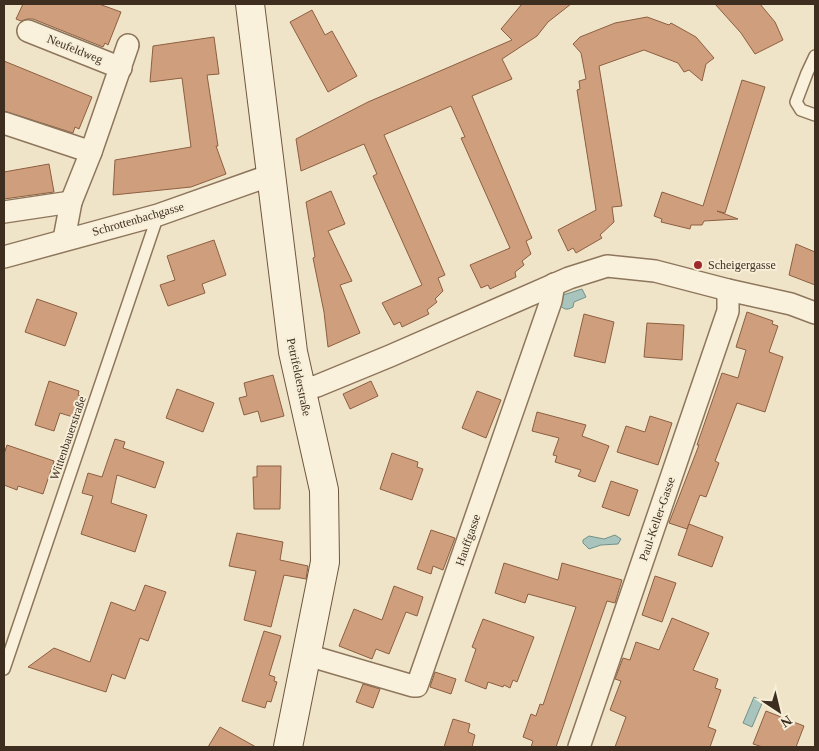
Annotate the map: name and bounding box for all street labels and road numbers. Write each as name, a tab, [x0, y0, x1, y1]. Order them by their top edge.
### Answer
street label: Neufeldweg	[45, 32, 105, 66]
street label: Schrottenbachgasse	[91, 199, 185, 239]
street label: Petrifelderstraße	[284, 337, 314, 417]
street label: Wittenbauerstraße	[47, 394, 89, 482]
street label: Paul-Keller-Gasse	[636, 475, 678, 563]
street label: Hauffgasse	[453, 512, 483, 568]

